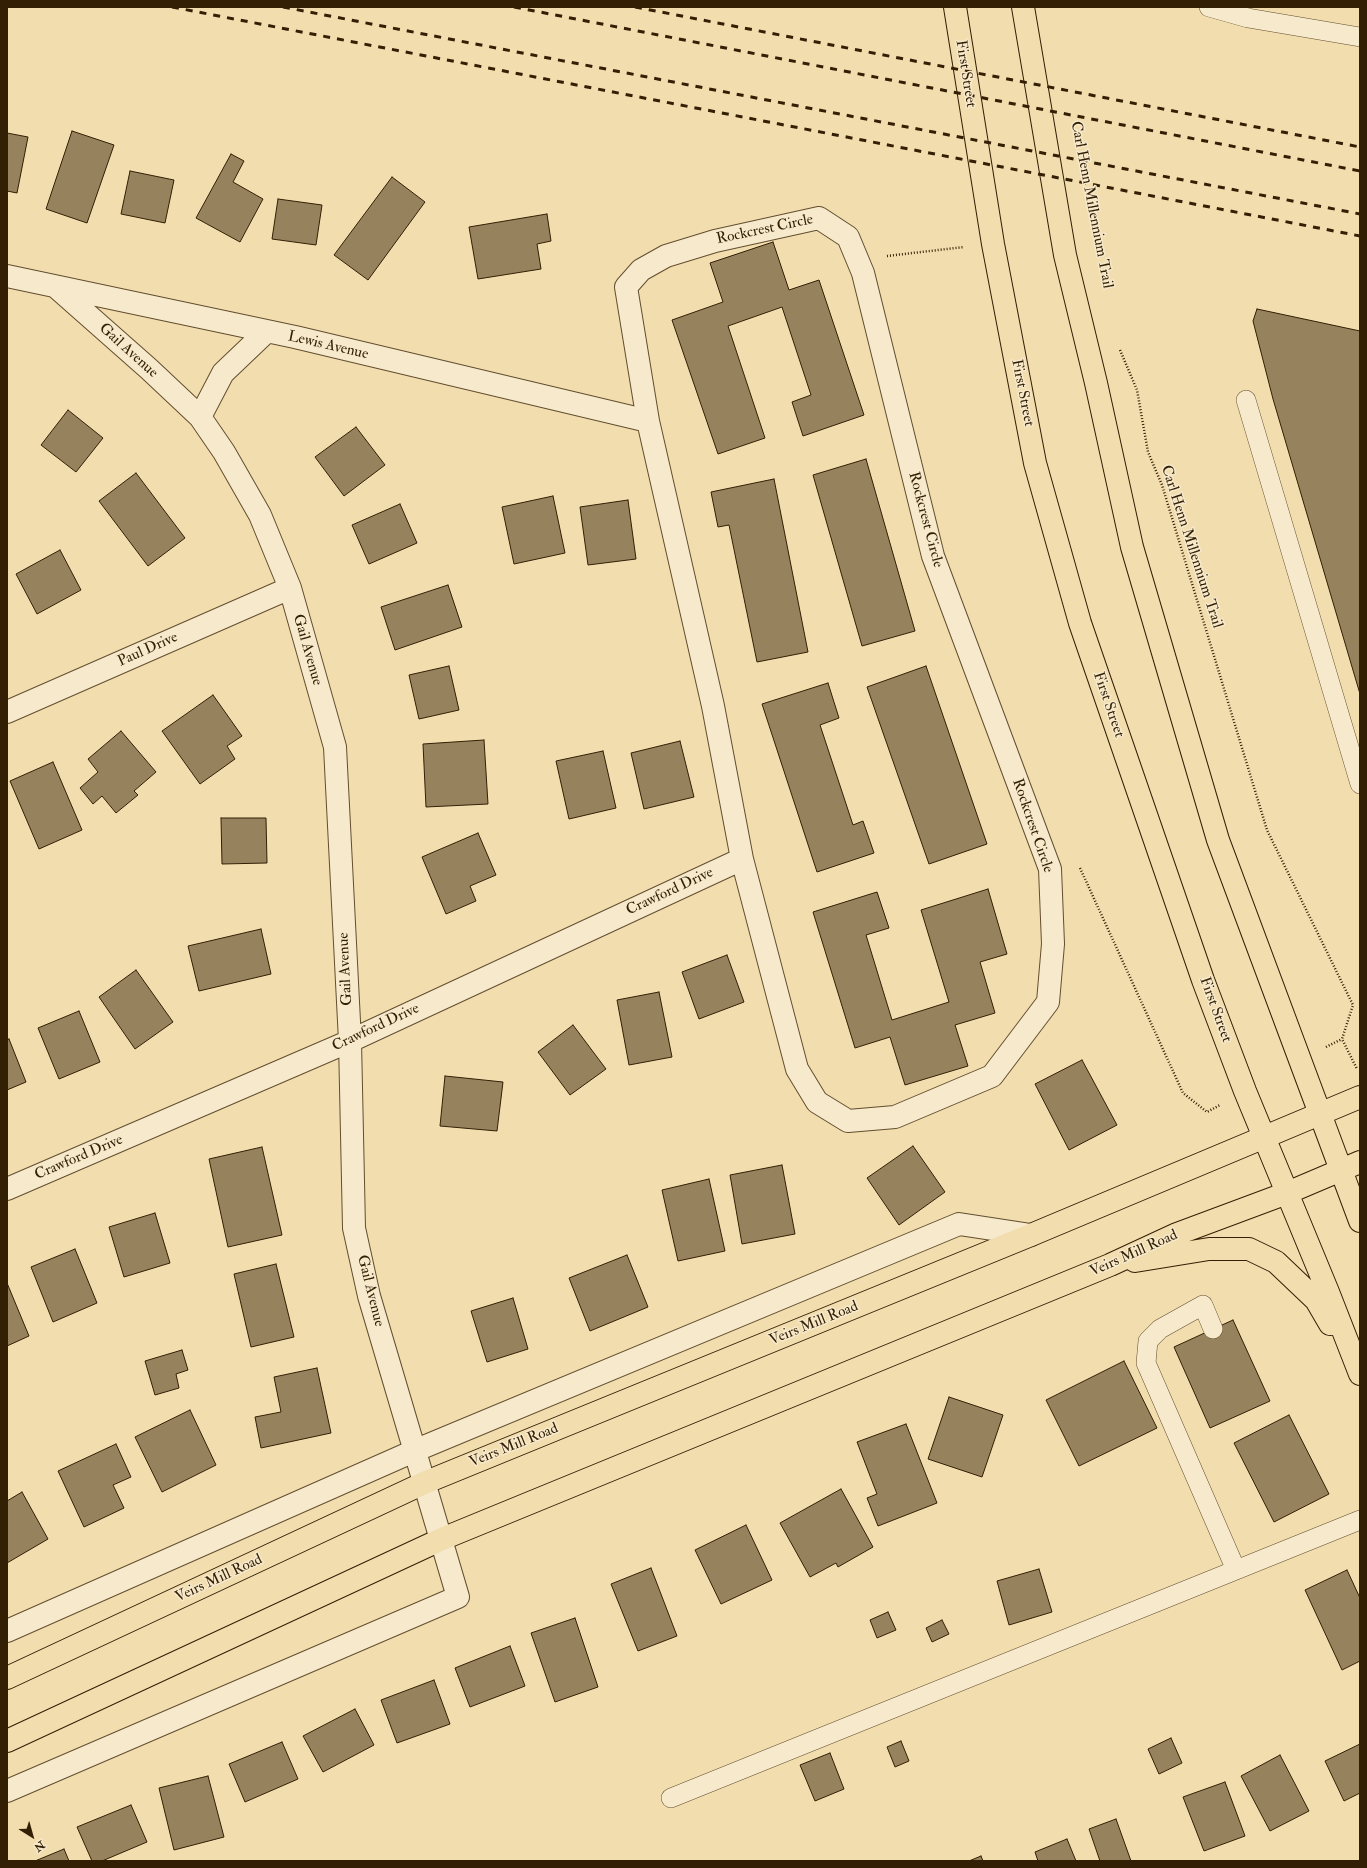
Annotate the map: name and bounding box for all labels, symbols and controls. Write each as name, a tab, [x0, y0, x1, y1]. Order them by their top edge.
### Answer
street label: First Street	[951, 39, 979, 109]
street label: Carl Henn Millennium Trail	[1066, 120, 1116, 290]
street label: Rockcrest Circle	[715, 211, 815, 249]
street label: Gail Avenue	[95, 320, 161, 382]
street label: Lewis Avenue	[286, 328, 370, 364]
street label: First Street	[1007, 358, 1037, 428]
street label: Carl Henn Millennium Trail	[1156, 463, 1226, 631]
street label: Rockcrest Circle	[904, 470, 946, 570]
street label: Gail Avenue	[288, 612, 326, 688]
street label: Paul Drive	[115, 629, 181, 671]
street label: First Street	[1088, 670, 1128, 740]
street label: Rockcrest Circle	[1007, 777, 1057, 875]
street label: Crawford Drive	[624, 864, 716, 920]
street label: Gail Avenue	[335, 932, 357, 1006]
street label: First Street	[1195, 975, 1235, 1045]
street label: Crawford Drive	[330, 1000, 422, 1056]
street label: Crawford Drive	[32, 1131, 126, 1185]
street label: Veirs Mill Road	[1087, 1227, 1181, 1281]
street label: Gail Avenue	[352, 1253, 388, 1329]
street label: Veirs Mill Road	[767, 1298, 861, 1350]
street label: Veirs Mill Road	[467, 1420, 561, 1472]
street label: Veirs Mill Road	[173, 1551, 265, 1607]
north arrow	[12, 1816, 52, 1856]
text: N	[32, 1838, 47, 1854]

